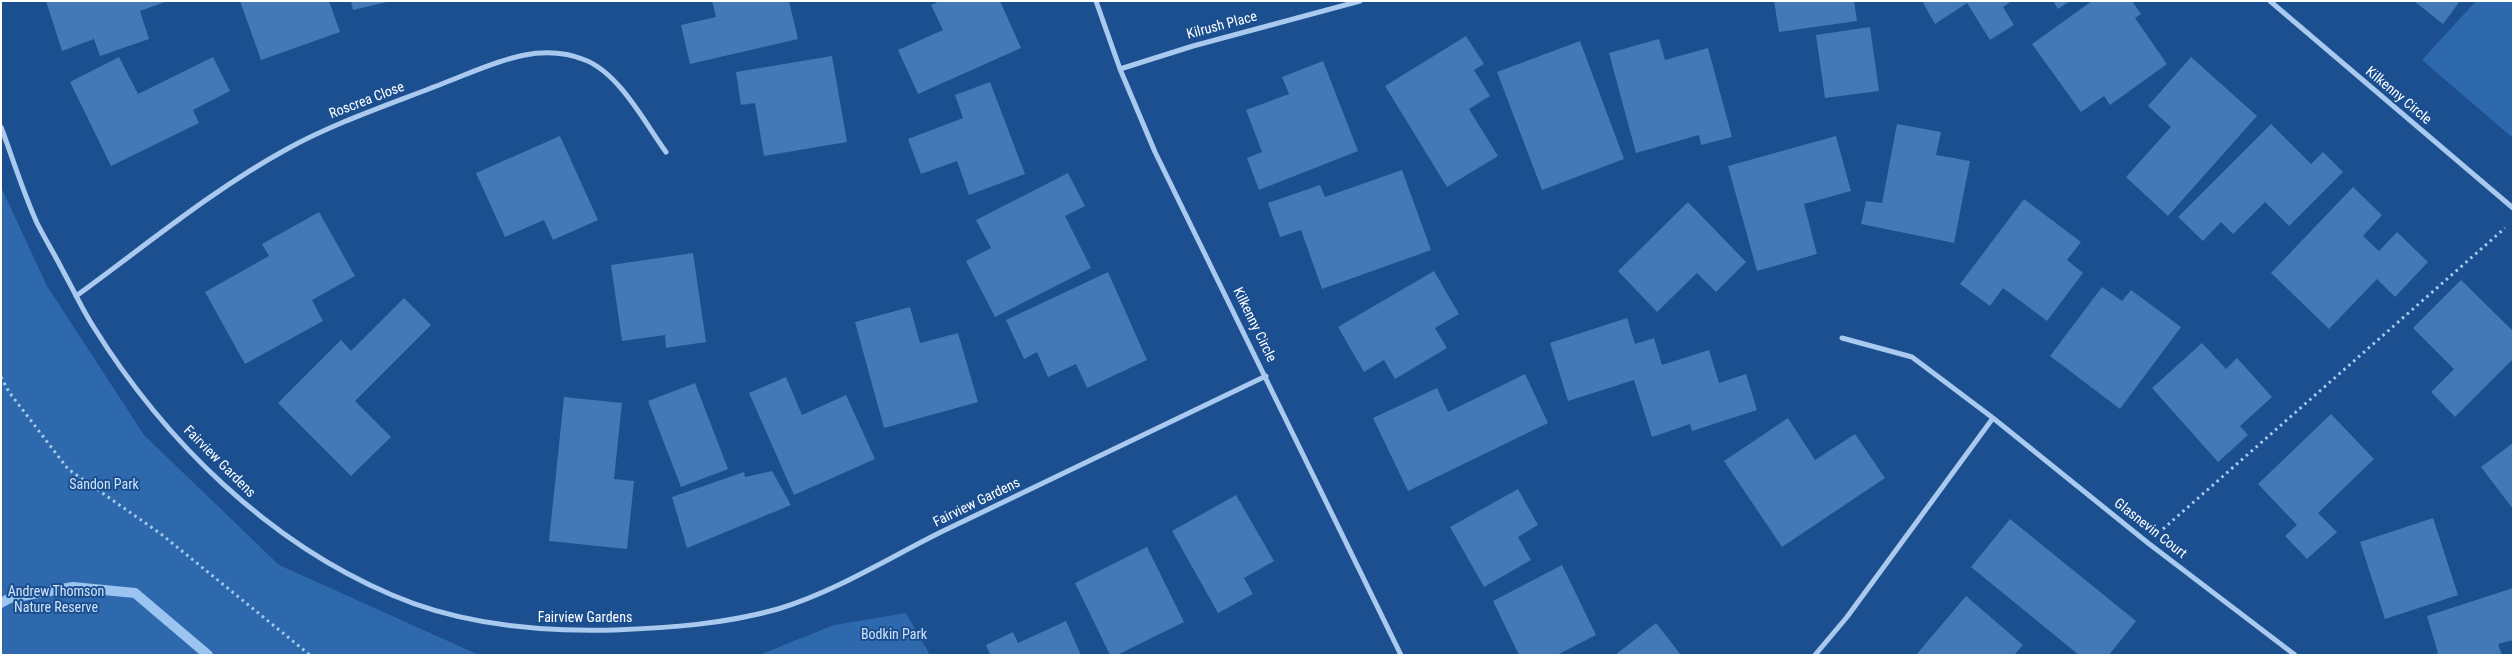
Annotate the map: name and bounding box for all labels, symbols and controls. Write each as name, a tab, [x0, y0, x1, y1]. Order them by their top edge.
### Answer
street label: Kilrush Place	[1185, 9, 1259, 43]
street label: Kilkenny Circle	[2362, 64, 2434, 128]
street label: Roscrea Close	[327, 79, 407, 123]
street label: Kilkenny Circle	[1229, 285, 1279, 365]
street label: Fairview Gardens	[180, 423, 258, 501]
street label: Fairview Gardens	[931, 475, 1023, 531]
park label: Sandon Park	[69, 477, 139, 493]
street label: Glasnevin Court	[2110, 495, 2190, 563]
park label: Andrew Thomson Nature Reserve	[8, 584, 104, 616]
street label: Fairview Gardens	[538, 610, 632, 626]
park label: Bodkin Park	[861, 627, 927, 643]

